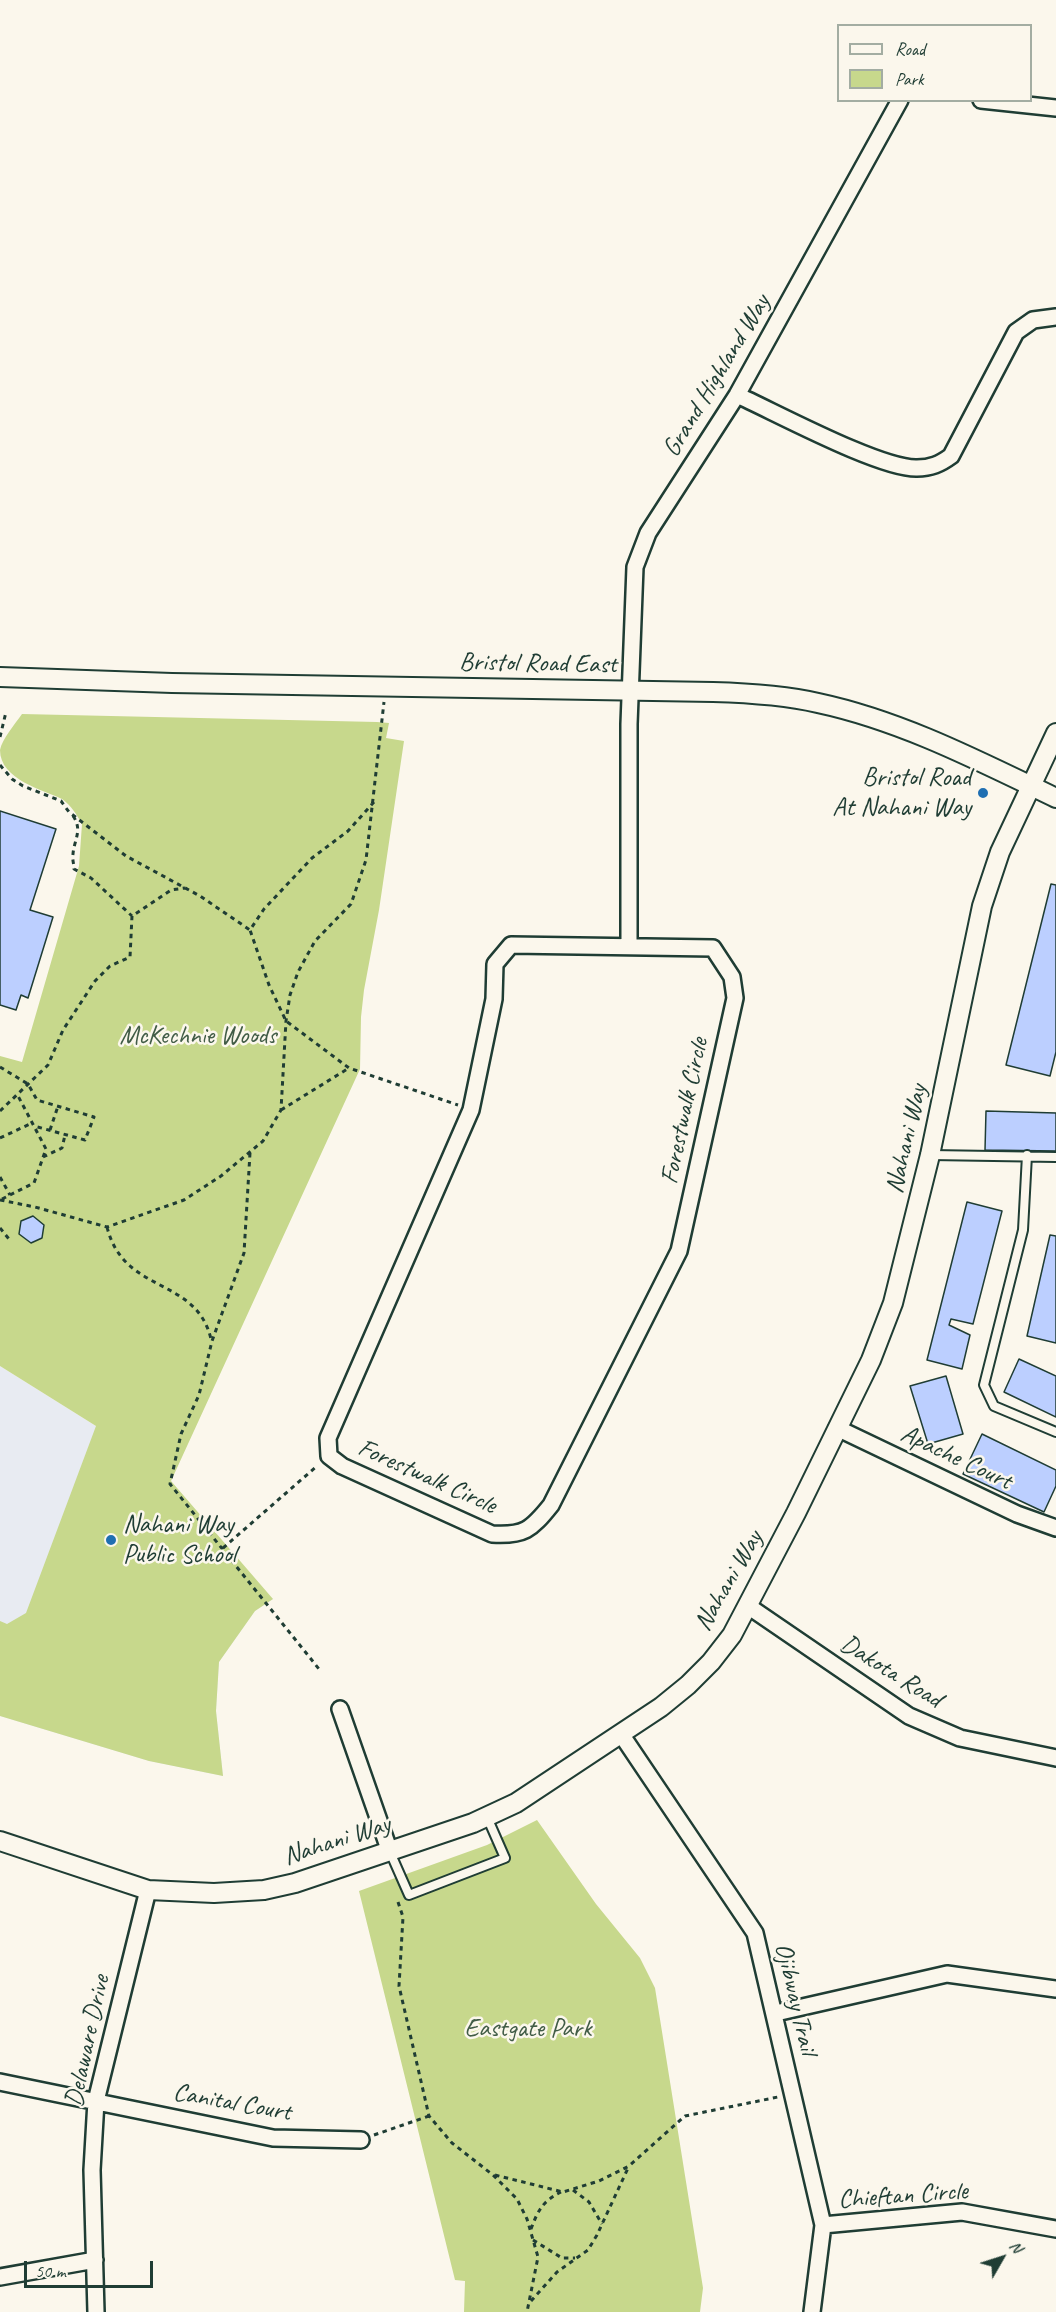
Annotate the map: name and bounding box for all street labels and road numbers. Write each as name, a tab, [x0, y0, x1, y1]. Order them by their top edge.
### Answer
street label: Grand Highland Way	[656, 289, 778, 463]
street label: Bristol Road East	[459, 647, 617, 681]
street label: Forestwalk Circle	[654, 1035, 716, 1187]
street label: Nahani Way	[879, 1082, 935, 1196]
street label: Apache Court	[896, 1419, 1016, 1497]
street label: Forestwalk Circle	[353, 1433, 501, 1521]
street label: Nahani Way	[688, 1525, 770, 1637]
street label: Dakota Road	[834, 1629, 948, 1715]
street label: Nahani Way	[280, 1809, 394, 1873]
street label: Ojibway Trail	[767, 1940, 823, 2058]
street label: Delaware Drive	[59, 1972, 117, 2110]
street label: Canital Court	[171, 2077, 293, 2129]
street label: Chieftan Circle	[837, 2176, 969, 2216]

